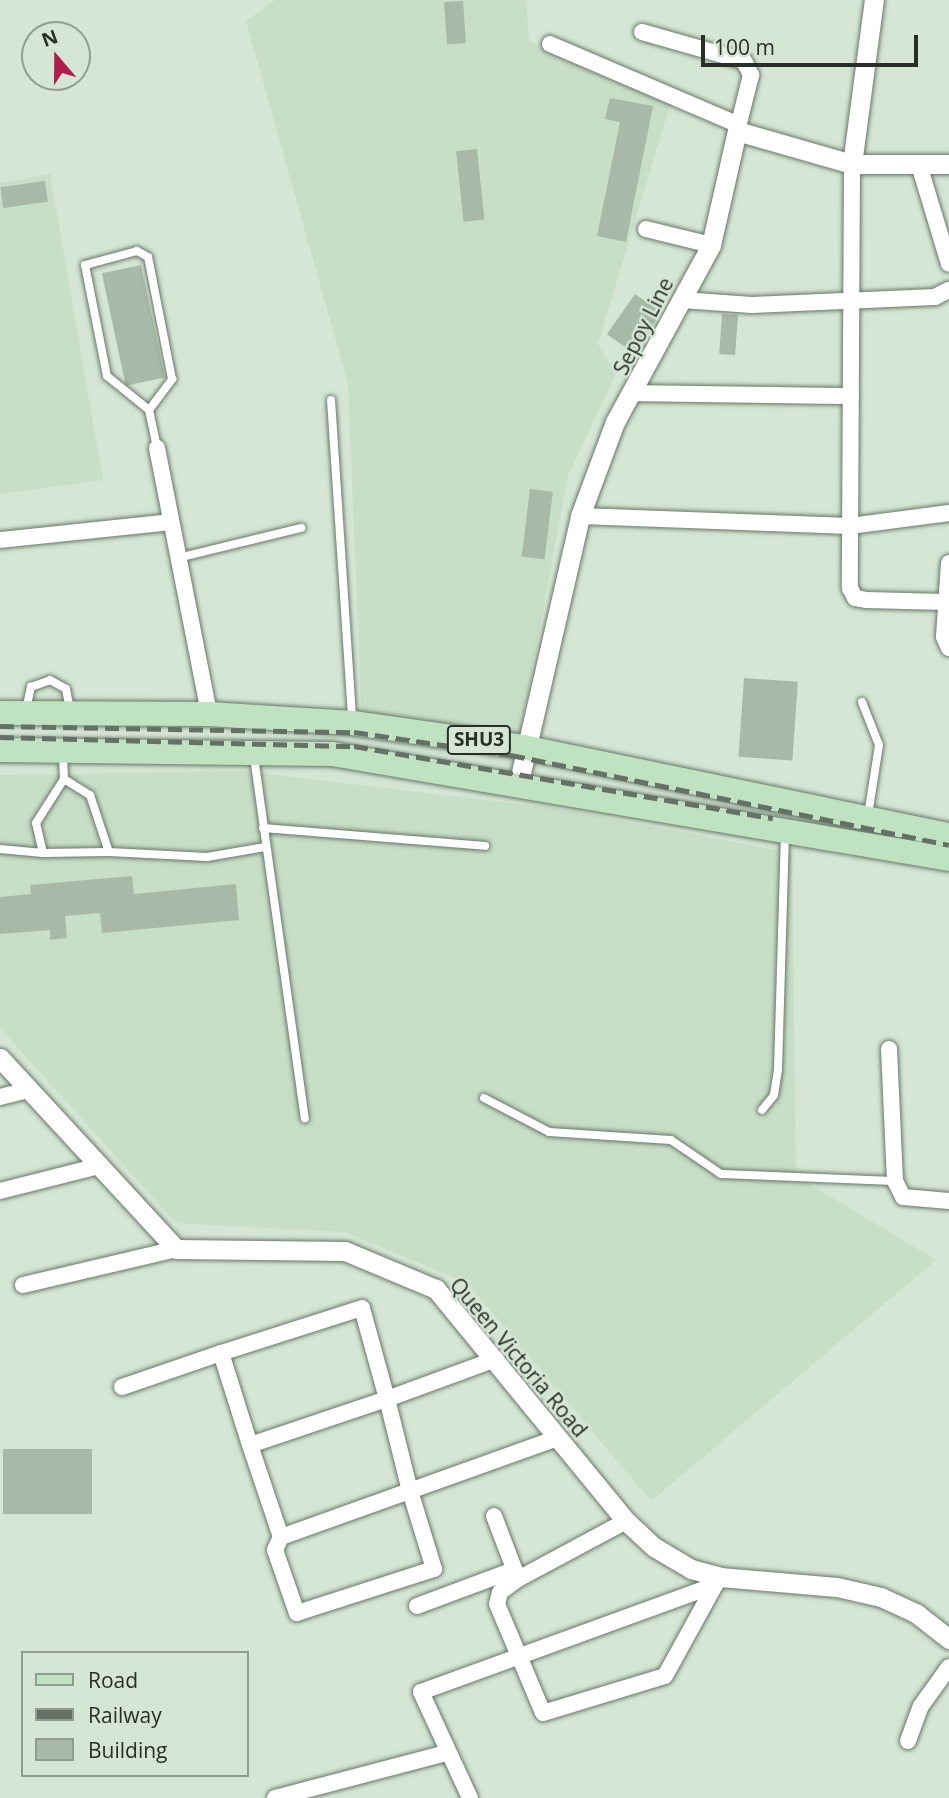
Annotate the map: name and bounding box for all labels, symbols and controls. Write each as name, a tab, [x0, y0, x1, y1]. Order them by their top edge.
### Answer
north arrow	[21, 21, 91, 91]
scale bar	[704, 21, 921, 65]
text: N	[38, 23, 61, 53]
text: 100 m	[714, 33, 775, 61]
street label: Sepoy Line	[608, 273, 678, 379]
road number: SHU3	[446, 724, 512, 755]
street label: Queen Victoria Road	[445, 1272, 593, 1442]
legend	[21, 1651, 248, 1777]
text: Road	[88, 1666, 138, 1694]
text: Railway	[88, 1701, 162, 1729]
text: Building	[88, 1736, 167, 1764]

